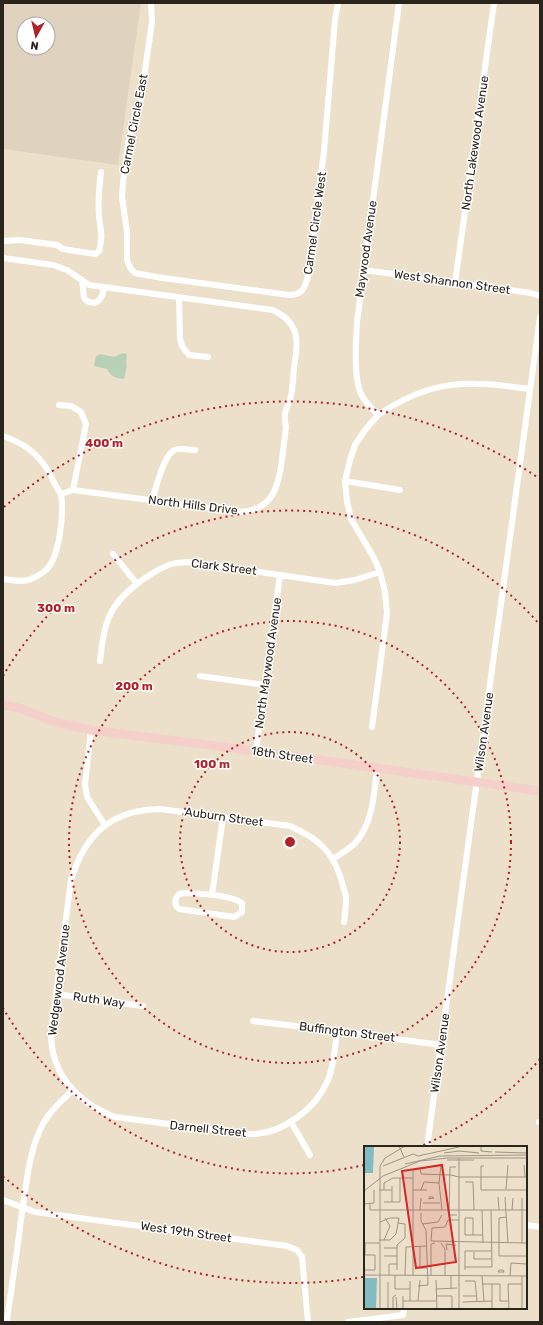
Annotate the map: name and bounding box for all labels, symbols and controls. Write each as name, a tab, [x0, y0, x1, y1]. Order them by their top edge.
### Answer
north arrow	[16, 16, 56, 56]
text: N	[30, 38, 40, 52]
street label: Carmel Circle East	[117, 72, 151, 175]
street label: North Lakewood Avenue	[459, 75, 491, 211]
street label: Carmel Circle West	[301, 170, 329, 275]
street label: Maywood Avenue	[352, 199, 380, 298]
street label: West Shannon Street	[393, 267, 511, 297]
text: 400 m	[85, 436, 123, 450]
street label: North Hills Drive	[147, 493, 239, 517]
street label: Clark Street	[190, 556, 258, 578]
street label: North Maywood Avenue	[252, 596, 284, 730]
text: 300 m	[37, 601, 75, 615]
text: 200 m	[115, 679, 153, 693]
street label: Wilson Avenue	[471, 691, 497, 773]
street label: 18th Street	[250, 744, 314, 766]
text: 100 m	[194, 757, 230, 771]
street label: Auburn Street	[184, 805, 264, 829]
centre of rings	[283, 835, 297, 849]
street label: Wedgewood Avenue	[45, 923, 73, 1036]
street label: Ruth Way	[72, 989, 126, 1011]
street label: Wilson Avenue	[427, 1012, 453, 1094]
street label: Buffington Street	[298, 1019, 396, 1045]
street label: Darnell Street	[169, 1118, 247, 1140]
inset map	[364, 1146, 527, 1309]
street label: West 19th Street	[140, 1219, 233, 1245]

